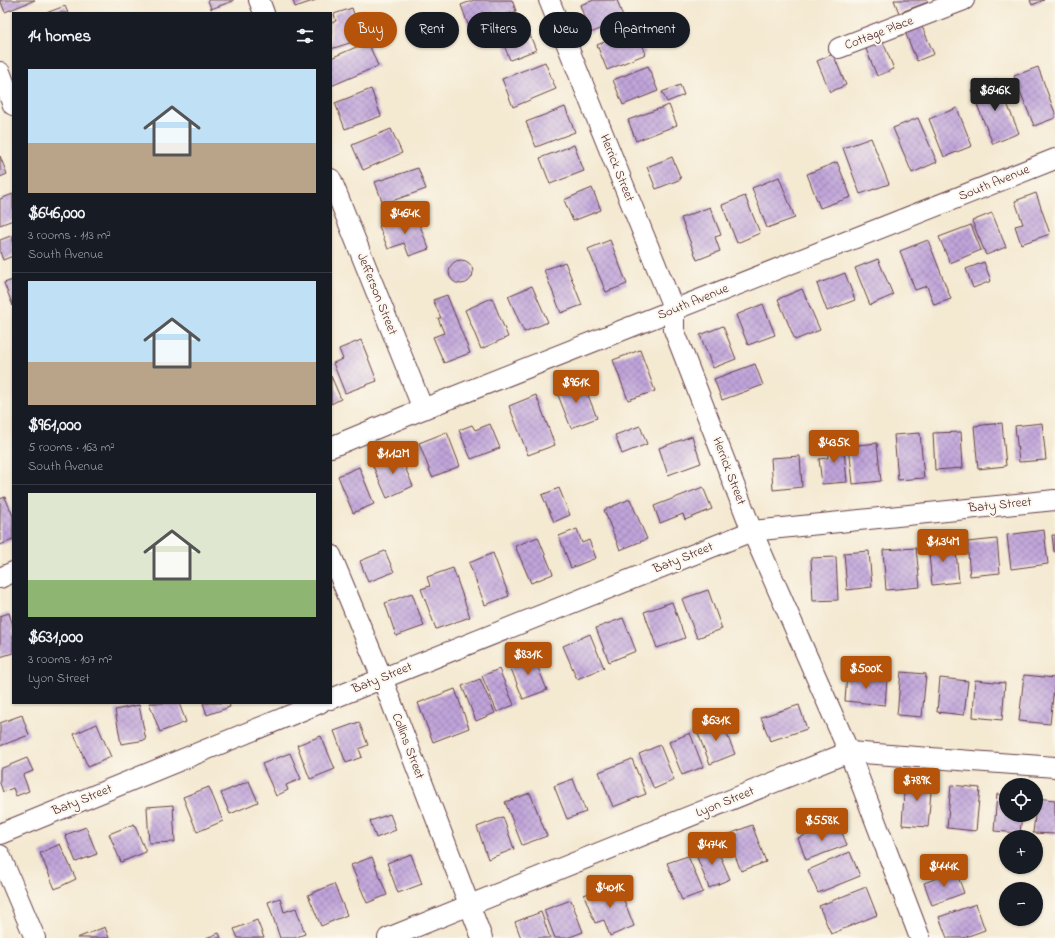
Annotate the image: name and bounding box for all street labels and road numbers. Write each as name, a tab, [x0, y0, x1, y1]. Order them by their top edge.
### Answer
street label: Cottage Place	[842, 11, 917, 56]
street label: Herrick Street	[595, 131, 639, 205]
street label: South Avenue	[956, 160, 1033, 206]
street label: Jefferson Street	[352, 250, 402, 339]
street label: South Avenue	[655, 279, 732, 325]
street label: Herrick Street	[707, 434, 751, 508]
street label: Baty Street	[966, 492, 1033, 519]
street label: Baty Street	[649, 537, 717, 580]
street label: Baty Street	[348, 657, 416, 700]
street label: Collins Street	[387, 710, 430, 782]
street label: Baty Street	[48, 779, 116, 822]
street label: Lyon Street	[693, 781, 758, 823]

